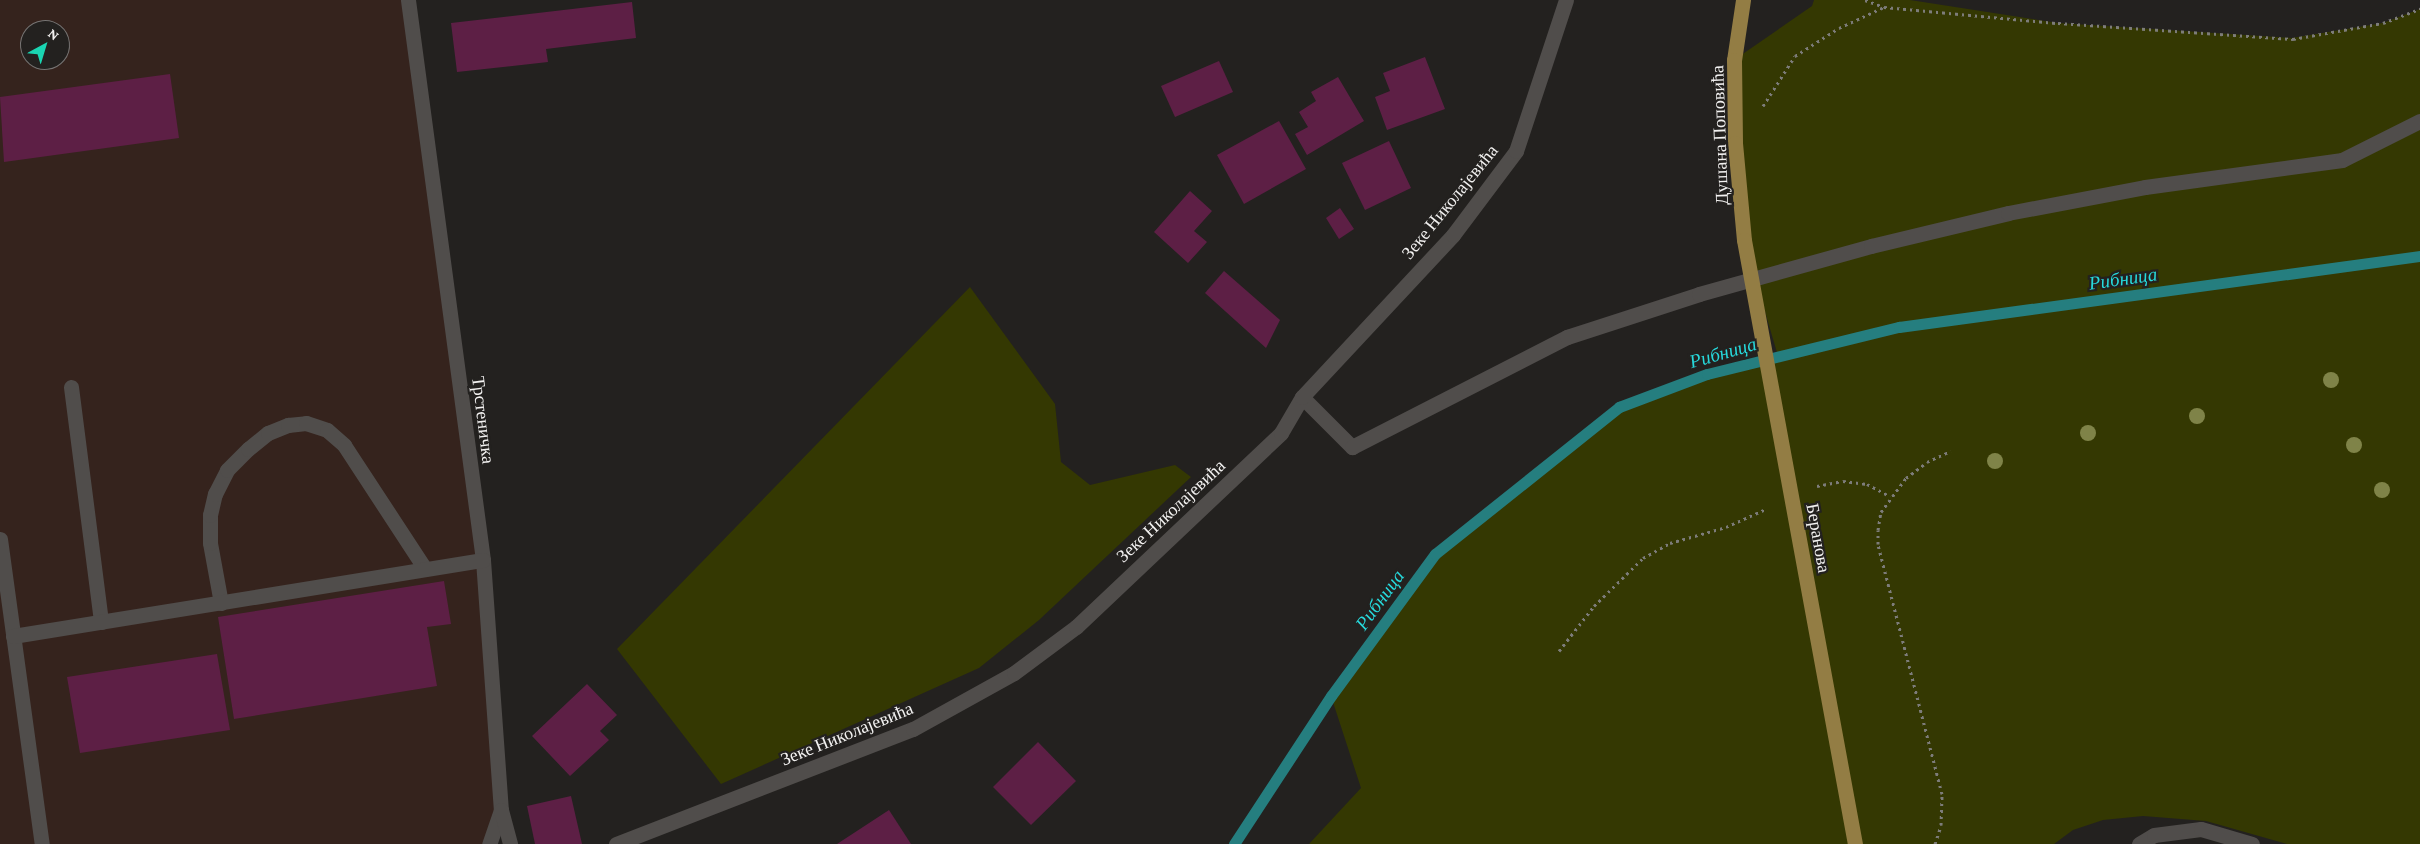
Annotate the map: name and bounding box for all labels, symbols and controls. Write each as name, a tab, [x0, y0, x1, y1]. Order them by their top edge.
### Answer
north arrow	[20, 20, 70, 70]
text: N	[45, 25, 63, 43]
street label: Душана Поповића	[1707, 65, 1733, 205]
street label: Зеке Николајевића	[1397, 140, 1503, 264]
water label: Рибница	[2087, 263, 2159, 295]
water label: Рибница	[1687, 333, 1759, 373]
street label: Трстеничка	[467, 375, 499, 465]
street label: Зеке Николајевића	[1112, 455, 1230, 567]
street label: Беранова	[1801, 502, 1835, 574]
water label: Рибница	[1351, 565, 1409, 635]
street label: Зеке Николајевића	[778, 698, 916, 770]

